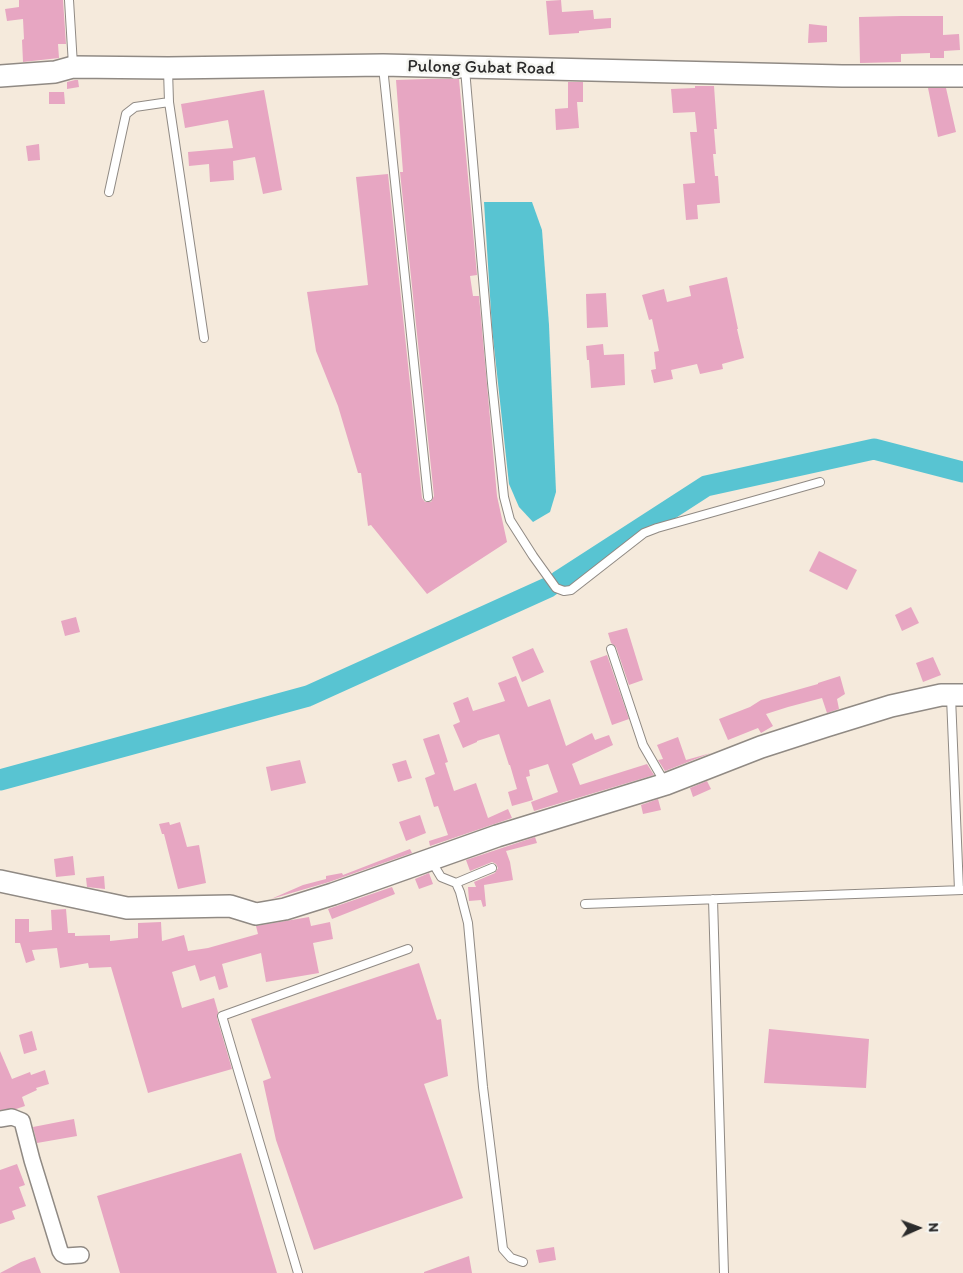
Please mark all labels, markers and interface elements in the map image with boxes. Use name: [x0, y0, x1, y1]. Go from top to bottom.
street label: Pulong Gubat Road: [407, 56, 555, 80]
north arrow: [893, 1203, 943, 1253]
text: N: [925, 1222, 942, 1232]

